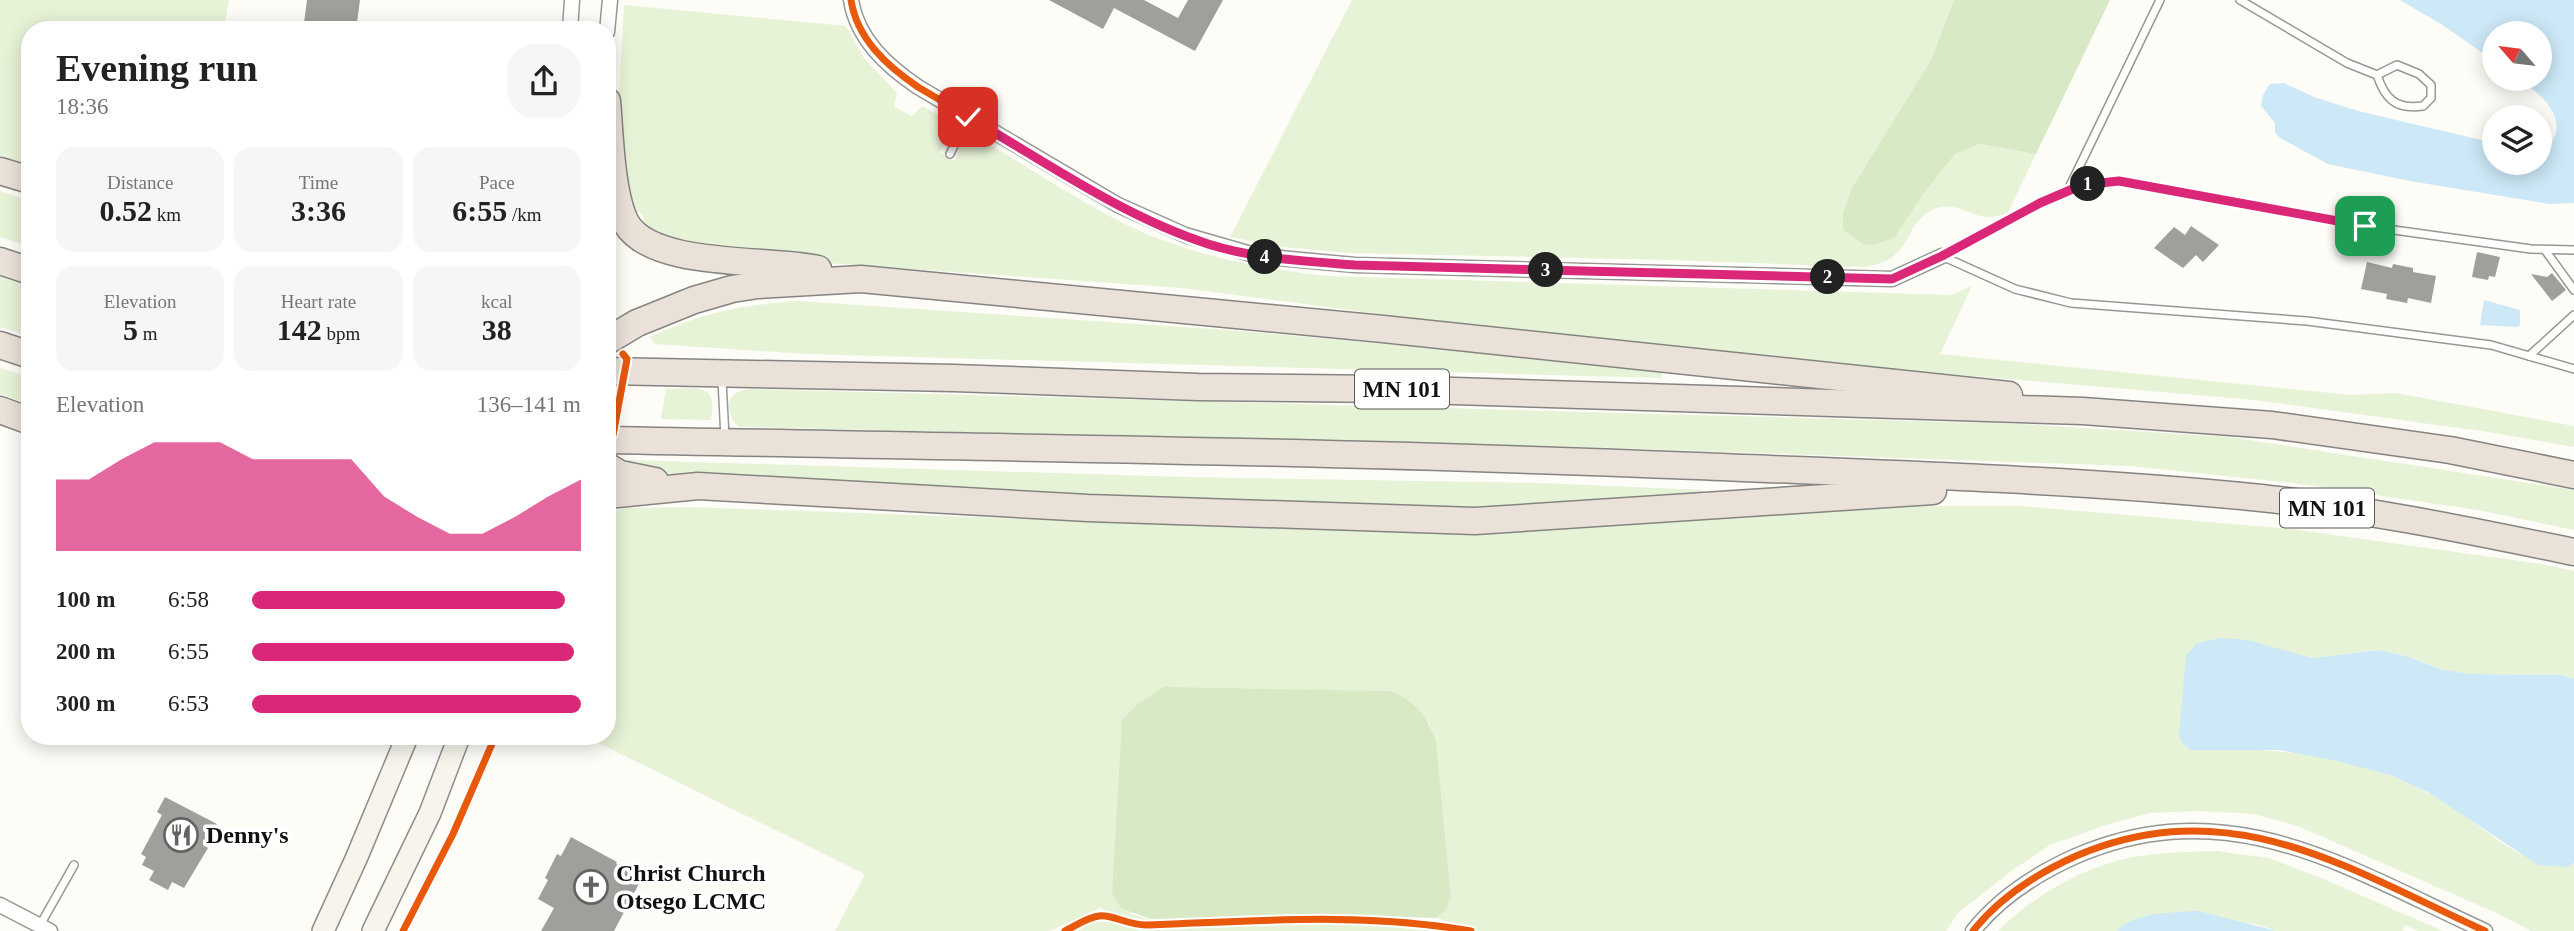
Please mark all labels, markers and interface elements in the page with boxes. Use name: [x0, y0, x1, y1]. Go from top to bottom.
north arrow: [2482, 21, 2552, 91]
map controls: [2482, 21, 2552, 175]
button: share: [507, 44, 581, 118]
text: Evening run: [56, 47, 258, 89]
pin: [938, 87, 998, 147]
text: 18:36: [56, 94, 108, 119]
icon: check: [949, 98, 987, 136]
button: layers: [2482, 105, 2552, 175]
pin: 1: [2070, 166, 2106, 202]
text: Distance: [107, 172, 173, 193]
text: Time: [299, 172, 338, 193]
text: Pace: [479, 172, 515, 193]
text: 1: [2083, 173, 2092, 194]
text: 0.52: [99, 194, 152, 227]
text: 3:36: [291, 194, 346, 227]
text: 6:55: [452, 194, 507, 227]
pin: [2335, 196, 2395, 256]
text: km: [152, 204, 181, 225]
text: /km: [507, 204, 541, 225]
icon: arrive: [2346, 207, 2384, 245]
pin: 4: [1248, 240, 1282, 274]
text: 4: [1260, 246, 1269, 267]
pin: 3: [1528, 252, 1564, 288]
text: 3: [1541, 259, 1550, 280]
pin: 2: [1811, 260, 1846, 294]
text: 2: [1823, 266, 1832, 287]
text: Elevation: [104, 291, 177, 312]
text: Heart rate: [281, 291, 356, 312]
text: kcal: [481, 291, 513, 312]
text: 5: [123, 313, 138, 346]
text: 142: [277, 313, 322, 346]
text: 38: [482, 313, 512, 346]
text: m: [138, 323, 157, 344]
text: bpm: [322, 323, 360, 344]
road number: MN 101: [1355, 370, 1449, 408]
text: Elevation: [56, 392, 144, 417]
text: 136–141 m: [477, 392, 581, 417]
road number: MN 101: [2280, 488, 2374, 528]
text: 100 m: [56, 587, 115, 612]
text: 6:58: [168, 587, 209, 612]
text: 200 m: [56, 639, 115, 664]
text: 6:55: [168, 639, 209, 664]
text: 300 m: [56, 691, 115, 716]
text: 6:53: [168, 691, 209, 716]
restaurant icon: Denny's: [162, 816, 200, 854]
place label: Denny's: [206, 822, 289, 848]
place label: Christ Church Otsego LCMC: [616, 860, 766, 914]
church icon: Christ Church Otsego LCMC: [572, 868, 610, 906]

